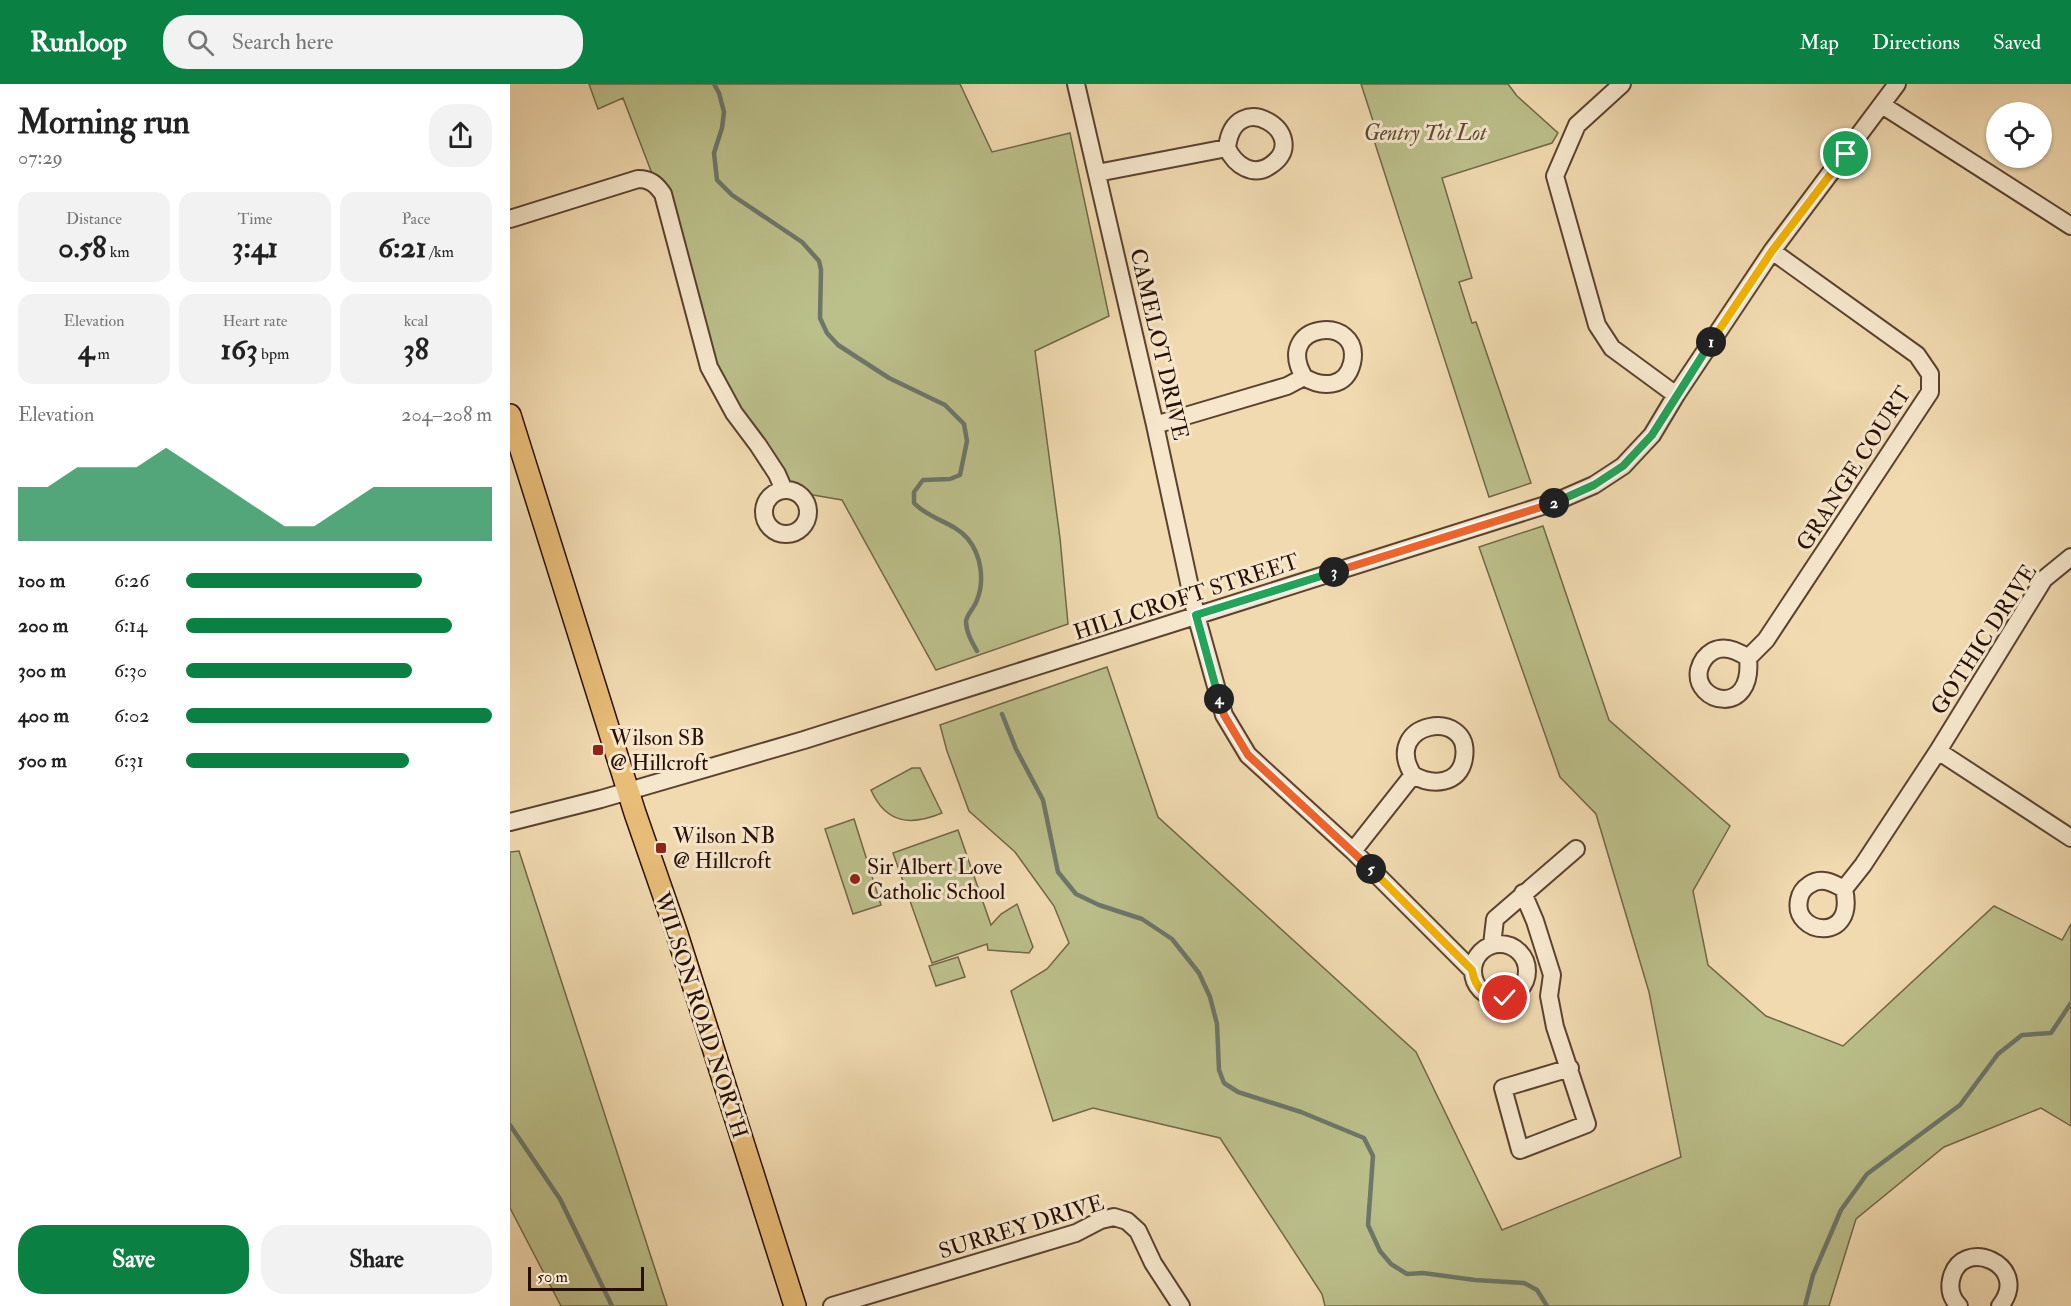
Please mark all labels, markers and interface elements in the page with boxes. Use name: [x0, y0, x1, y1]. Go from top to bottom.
search box: [163, 15, 583, 69]
text: Runloop: [30, 25, 127, 60]
icon: search: [184, 26, 217, 59]
text: Search here: [232, 28, 334, 56]
text: Map: [1799, 29, 1839, 56]
text: Directions: [1872, 29, 1960, 56]
text: Saved: [1993, 29, 2041, 56]
text: Morning run: [18, 102, 190, 143]
map controls: [1986, 102, 2052, 168]
button: locate: [1986, 102, 2052, 168]
button: share: [429, 104, 492, 167]
park label: Gentry Tot Lot: [1364, 119, 1488, 147]
pin: [1820, 128, 1871, 179]
icon: arrive: [1829, 137, 1862, 170]
text: 07:29: [18, 145, 63, 170]
text: Distance: [66, 209, 122, 229]
text: Time: [238, 209, 272, 229]
text: Pace: [402, 209, 430, 229]
text: 0.58: [58, 229, 106, 266]
text: 3:41: [232, 229, 278, 266]
text: 6:21: [378, 229, 426, 266]
text: km: [106, 242, 130, 262]
text: /km: [426, 242, 454, 262]
street label: CAMELOT DRIVE: [1123, 246, 1195, 443]
text: Elevation: [64, 311, 124, 331]
text: Heart rate: [222, 311, 288, 331]
text: kcal: [404, 311, 428, 331]
pin: 1: [1696, 327, 1726, 357]
text: 4: [78, 331, 94, 368]
text: 163: [221, 331, 258, 368]
text: 38: [403, 331, 429, 368]
text: 1: [1708, 332, 1714, 352]
text: m: [94, 344, 110, 364]
text: bpm: [258, 344, 289, 364]
street label: GRANGE COURT: [1790, 380, 1918, 556]
text: Elevation: [18, 402, 94, 427]
text: 204–208 m: [401, 402, 492, 427]
pin: 2: [1539, 488, 1569, 518]
text: 2: [1550, 493, 1558, 513]
street label: HILLCROFT STREET: [1070, 547, 1303, 647]
pin: 3: [1319, 557, 1349, 587]
street label: GOTHIC DRIVE: [1925, 559, 2043, 720]
text: 3: [1331, 562, 1337, 582]
text: 100 m: [18, 568, 65, 593]
text: 6:26: [114, 568, 149, 593]
text: 200 m: [18, 613, 68, 638]
text: 6:14: [114, 613, 147, 638]
text: 300 m: [18, 658, 66, 683]
text: 6:30: [114, 658, 147, 683]
pin: 4: [1204, 684, 1234, 714]
text: 4: [1215, 689, 1223, 709]
text: 400 m: [18, 703, 69, 728]
text: 6:02: [114, 703, 149, 728]
place label: Wilson SB @ Hillcroft: [609, 724, 708, 777]
marker: Wilson SB @ Hillcroft: [591, 743, 605, 757]
text: 500 m: [18, 748, 67, 773]
text: 6:31: [114, 748, 144, 773]
place label: Wilson NB @ Hillcroft: [672, 822, 775, 875]
marker: Wilson NB @ Hillcroft: [654, 841, 668, 855]
place label: Sir Albert Love Catholic School: [867, 853, 1006, 906]
pin: 5: [1356, 854, 1386, 884]
text: 5: [1367, 859, 1375, 879]
marker: Sir Albert Love Catholic School: [848, 872, 862, 886]
street label: WILSON ROAD NORTH: [648, 888, 754, 1142]
pin: [1479, 972, 1530, 1023]
icon: check: [1488, 981, 1521, 1014]
street label: SURREY DRIVE: [935, 1188, 1107, 1265]
button: Save: [18, 1225, 249, 1294]
button: Share: [261, 1225, 492, 1294]
scale bar: [528, 1264, 644, 1292]
text: 50 m: [537, 1267, 568, 1287]

